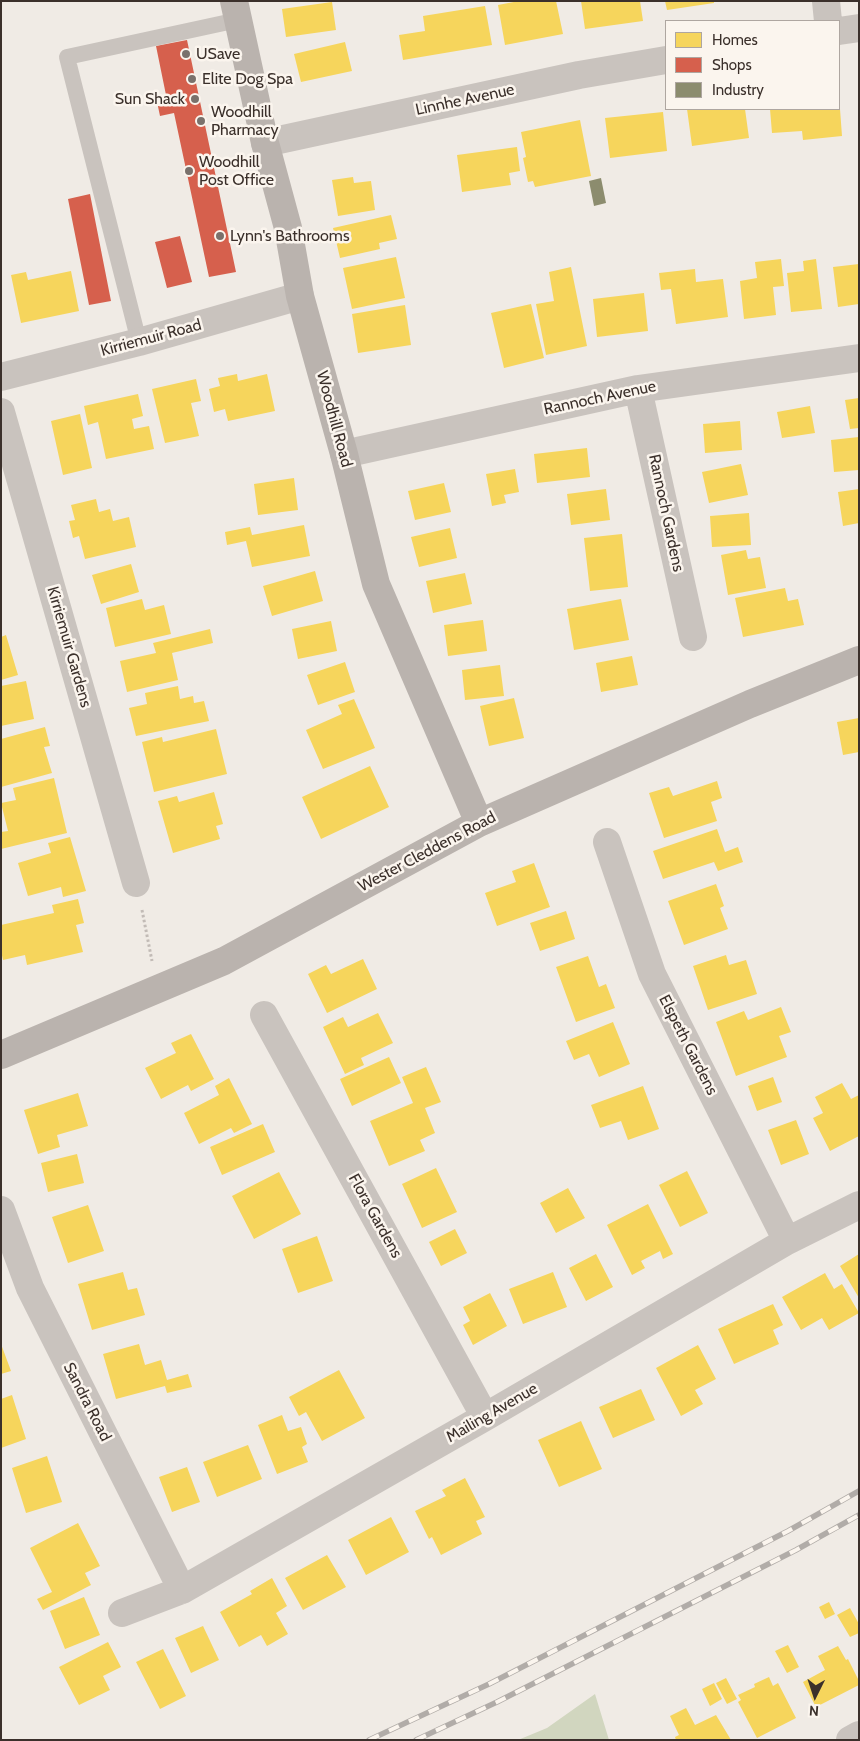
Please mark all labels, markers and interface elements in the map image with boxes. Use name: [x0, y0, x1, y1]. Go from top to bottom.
legend: [665, 20, 840, 110]
text: Homes: [712, 31, 758, 49]
place label: USave: [196, 44, 240, 64]
marker: USave: [180, 48, 192, 60]
text: Shops: [712, 56, 752, 74]
place label: Elite Dog Spa: [202, 69, 293, 89]
marker: Elite Dog Spa: [186, 73, 198, 85]
street label: Linnhe Avenue: [414, 80, 516, 120]
text: Industry: [712, 81, 764, 99]
place label: Sun Shack: [115, 89, 185, 109]
marker: Sun Shack: [189, 93, 201, 105]
place label: Woodhill Pharmacy: [211, 102, 279, 140]
marker: Woodhill Pharmacy: [195, 115, 207, 127]
place label: Woodhill Post Office: [199, 152, 274, 190]
marker: Woodhill Post Office: [183, 165, 195, 177]
place label: Lynn's Bathrooms: [230, 226, 350, 246]
marker: Lynn's Bathrooms: [214, 230, 226, 242]
street label: Kirriemuir Road: [98, 315, 204, 361]
street label: Woodhill Road: [312, 369, 356, 469]
street label: Rannoch Avenue: [542, 377, 658, 419]
street label: Rannoch Gardens: [644, 453, 688, 573]
street label: Kirriemuir Gardens: [43, 584, 95, 710]
street label: Wester Cleddens Road: [355, 808, 499, 896]
street label: Elspeth Gardens: [654, 992, 722, 1098]
street label: Flora Gardens: [344, 1171, 406, 1261]
street label: Sandra Road: [59, 1359, 115, 1445]
street label: Mailing Avenue: [443, 1379, 541, 1447]
north arrow: [790, 1671, 840, 1721]
text: N: [808, 1702, 820, 1720]

